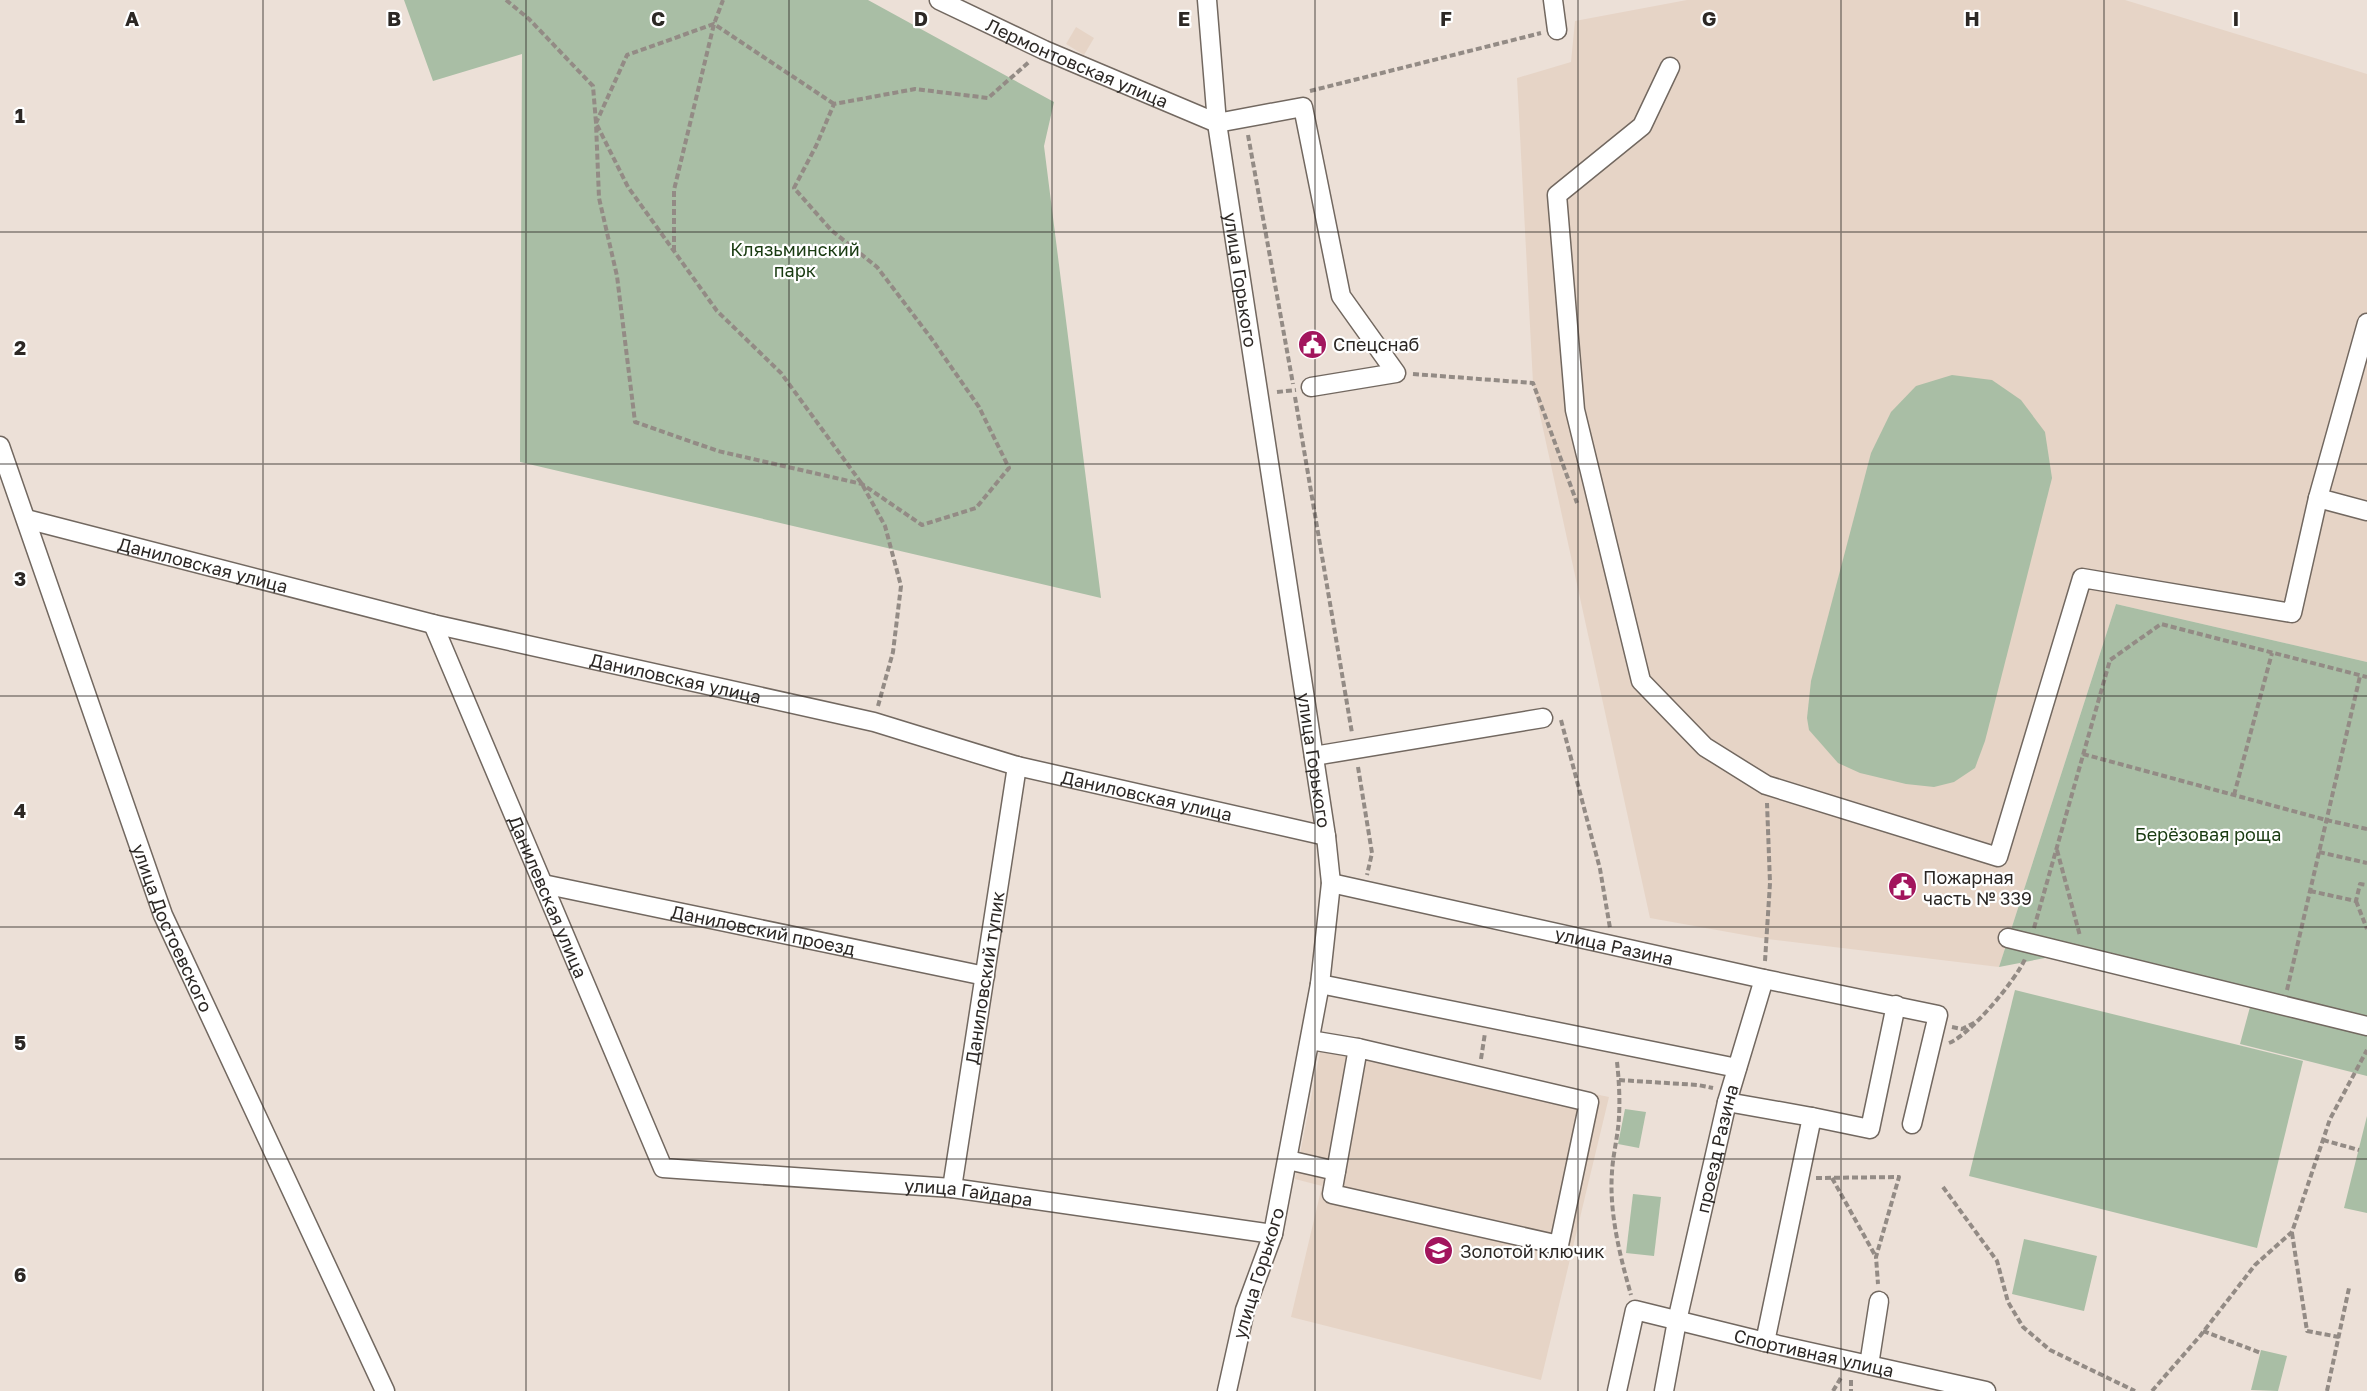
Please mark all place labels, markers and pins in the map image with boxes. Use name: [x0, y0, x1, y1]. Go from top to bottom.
public building icon: Спецснаб: [1296, 328, 1328, 360]
place label: Спецснаб: [1333, 333, 1419, 355]
place label: Пожарная часть № 339: [1923, 866, 2032, 909]
public building icon: Пожарная часть № 339: [1886, 871, 1918, 903]
school or university icon: Золотой ключик: [1423, 1235, 1455, 1267]
place label: Золотой ключик: [1460, 1240, 1605, 1262]

